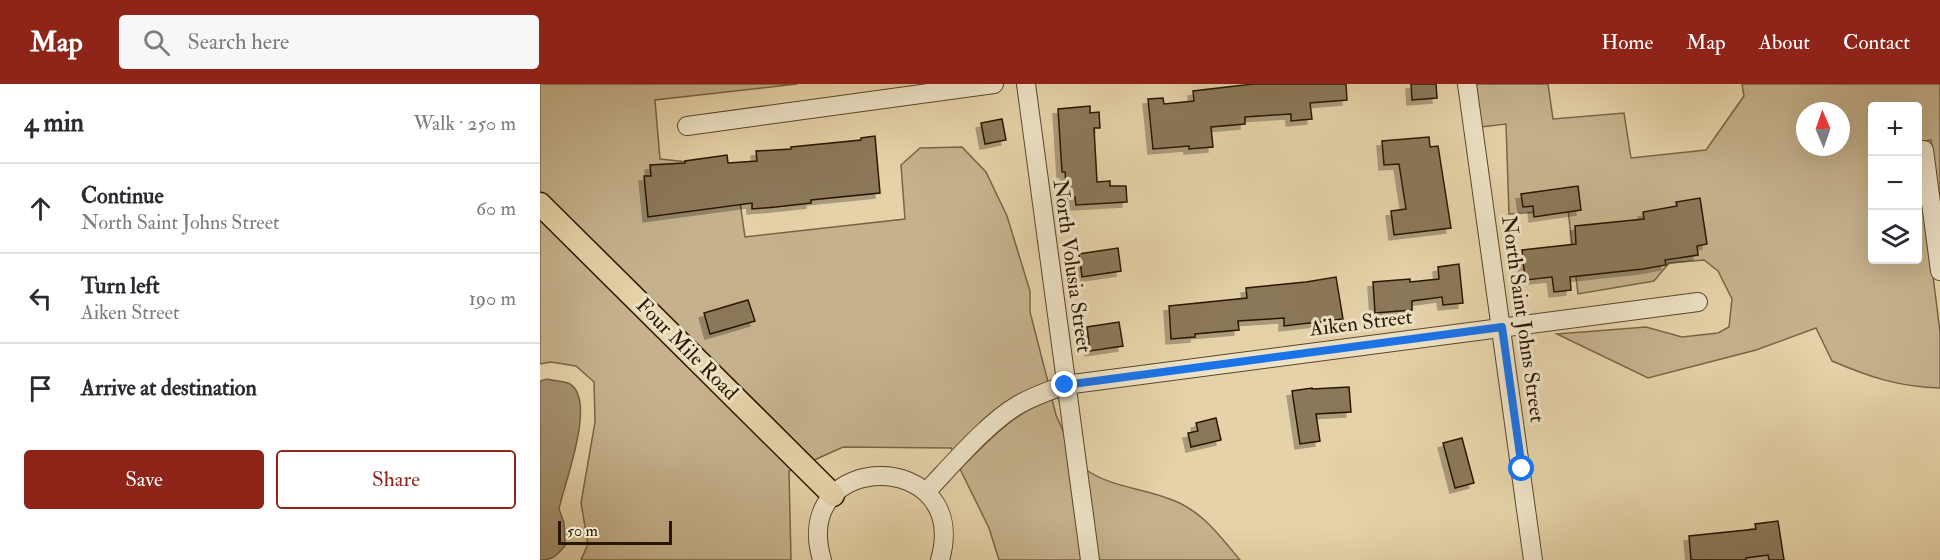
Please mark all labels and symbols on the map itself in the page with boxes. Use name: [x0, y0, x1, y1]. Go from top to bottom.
north arrow: [1796, 102, 1850, 156]
street label: North Volusia Street: [1047, 178, 1098, 354]
street label: North Saint Johns Street: [1495, 214, 1551, 424]
street label: Four Mile Road: [630, 292, 744, 406]
street label: Aiken Street: [1307, 303, 1414, 343]
route end: [1051, 371, 1077, 397]
route start: [1508, 455, 1534, 481]
scale bar: [558, 518, 672, 546]

